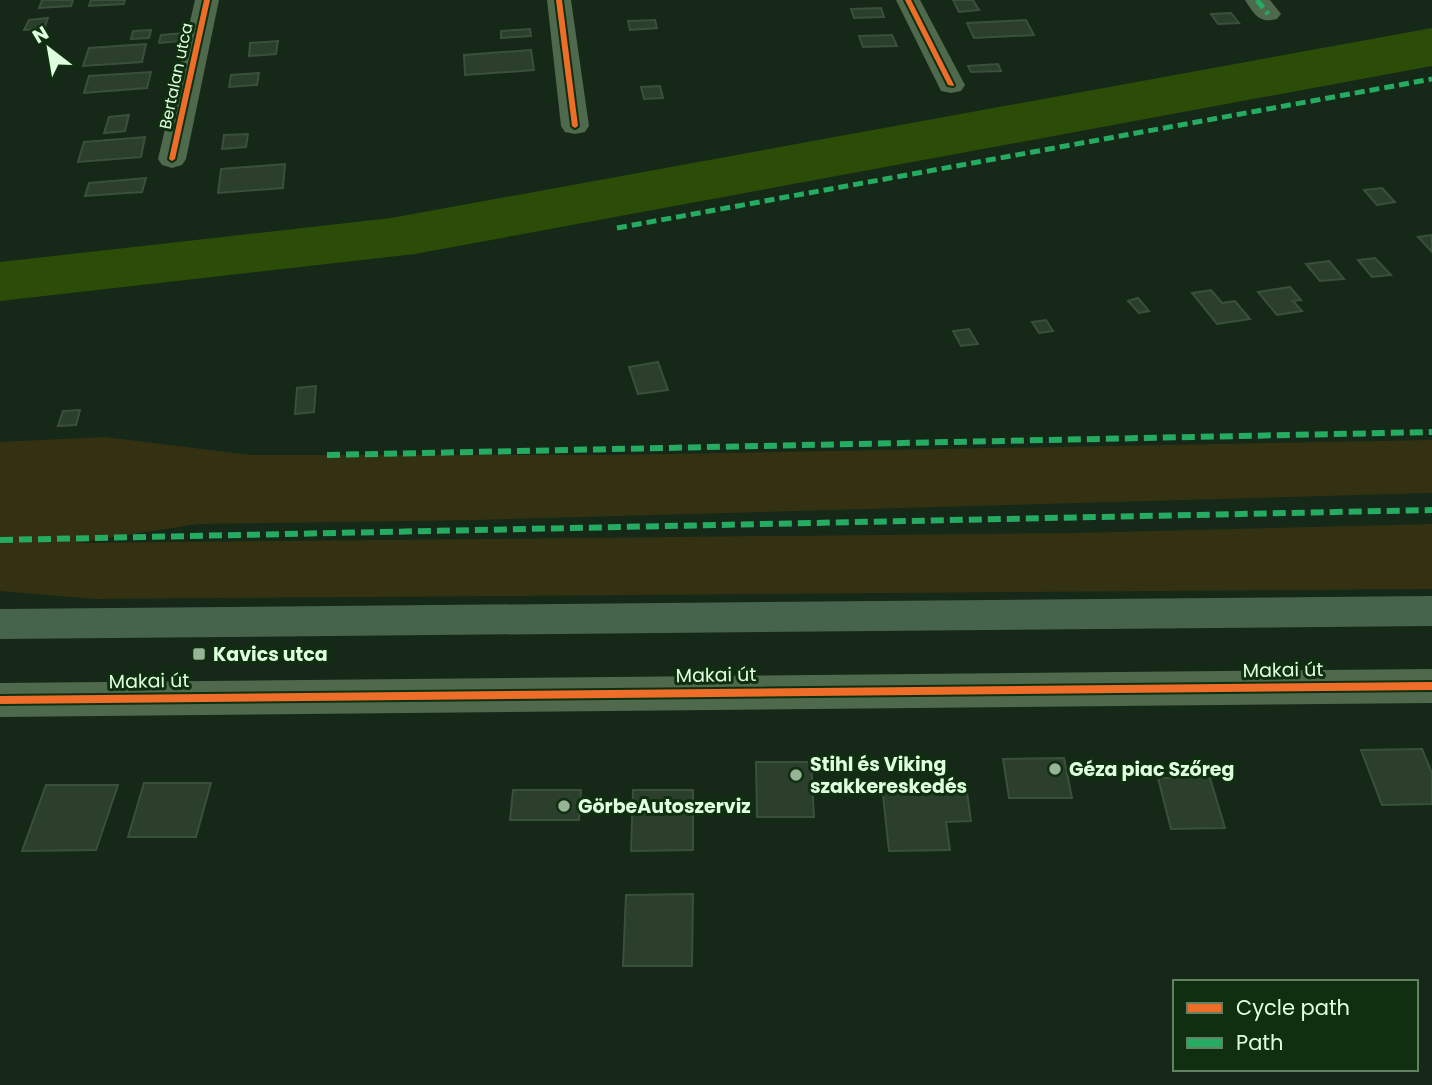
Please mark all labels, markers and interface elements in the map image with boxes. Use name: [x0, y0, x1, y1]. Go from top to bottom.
north arrow: [14, 14, 84, 84]
text: N: [27, 20, 54, 50]
street label: Bertalan utca: [154, 21, 198, 131]
place label: Kavics utca: [213, 641, 328, 668]
marker: Kavics utca: [191, 646, 207, 662]
street label: Makai út: [1242, 656, 1324, 684]
street label: Makai út: [675, 661, 757, 689]
street label: Makai út: [108, 667, 190, 695]
place label: Stihl és Viking szakkereskedés: [810, 751, 967, 800]
place label: Géza piac Szőreg: [1069, 756, 1234, 783]
marker: Géza piac Szőreg: [1047, 761, 1063, 777]
marker: Stihl és Viking szakkereskedés: [788, 767, 804, 783]
place label: GörbeAutoszerviz: [578, 793, 751, 820]
marker: GörbeAutoszerviz: [556, 798, 572, 814]
legend: [1173, 980, 1418, 1071]
text: Cycle path: [1236, 993, 1350, 1022]
text: Path: [1236, 1028, 1283, 1057]

